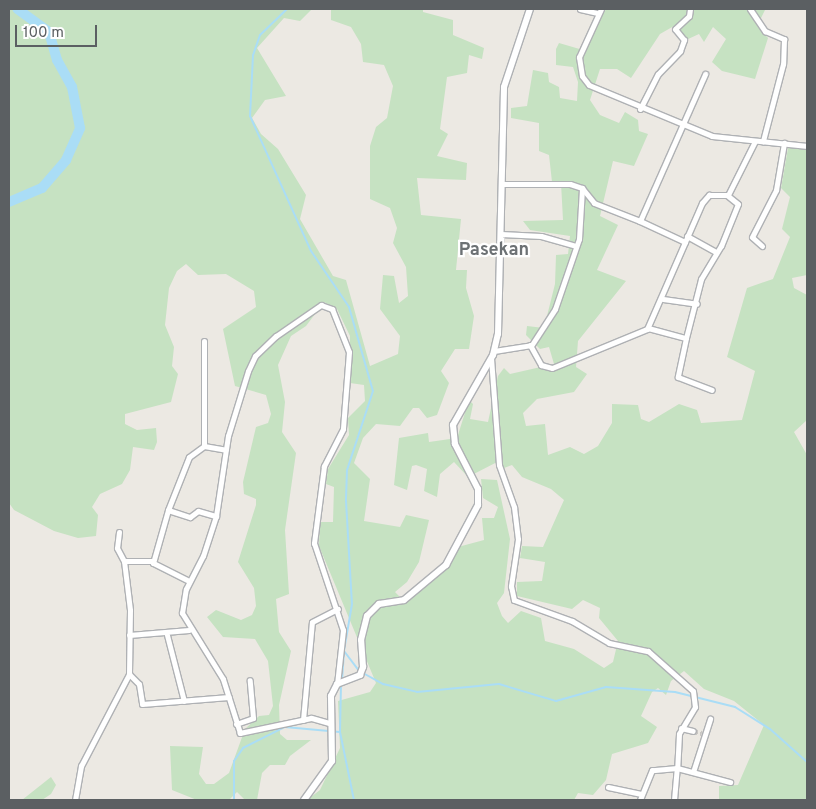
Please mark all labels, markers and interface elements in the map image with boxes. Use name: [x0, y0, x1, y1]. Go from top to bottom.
scale bar: [18, 15, 100, 47]
text: 100 m: [23, 24, 64, 43]
district label: Pasekan: [459, 240, 529, 262]

